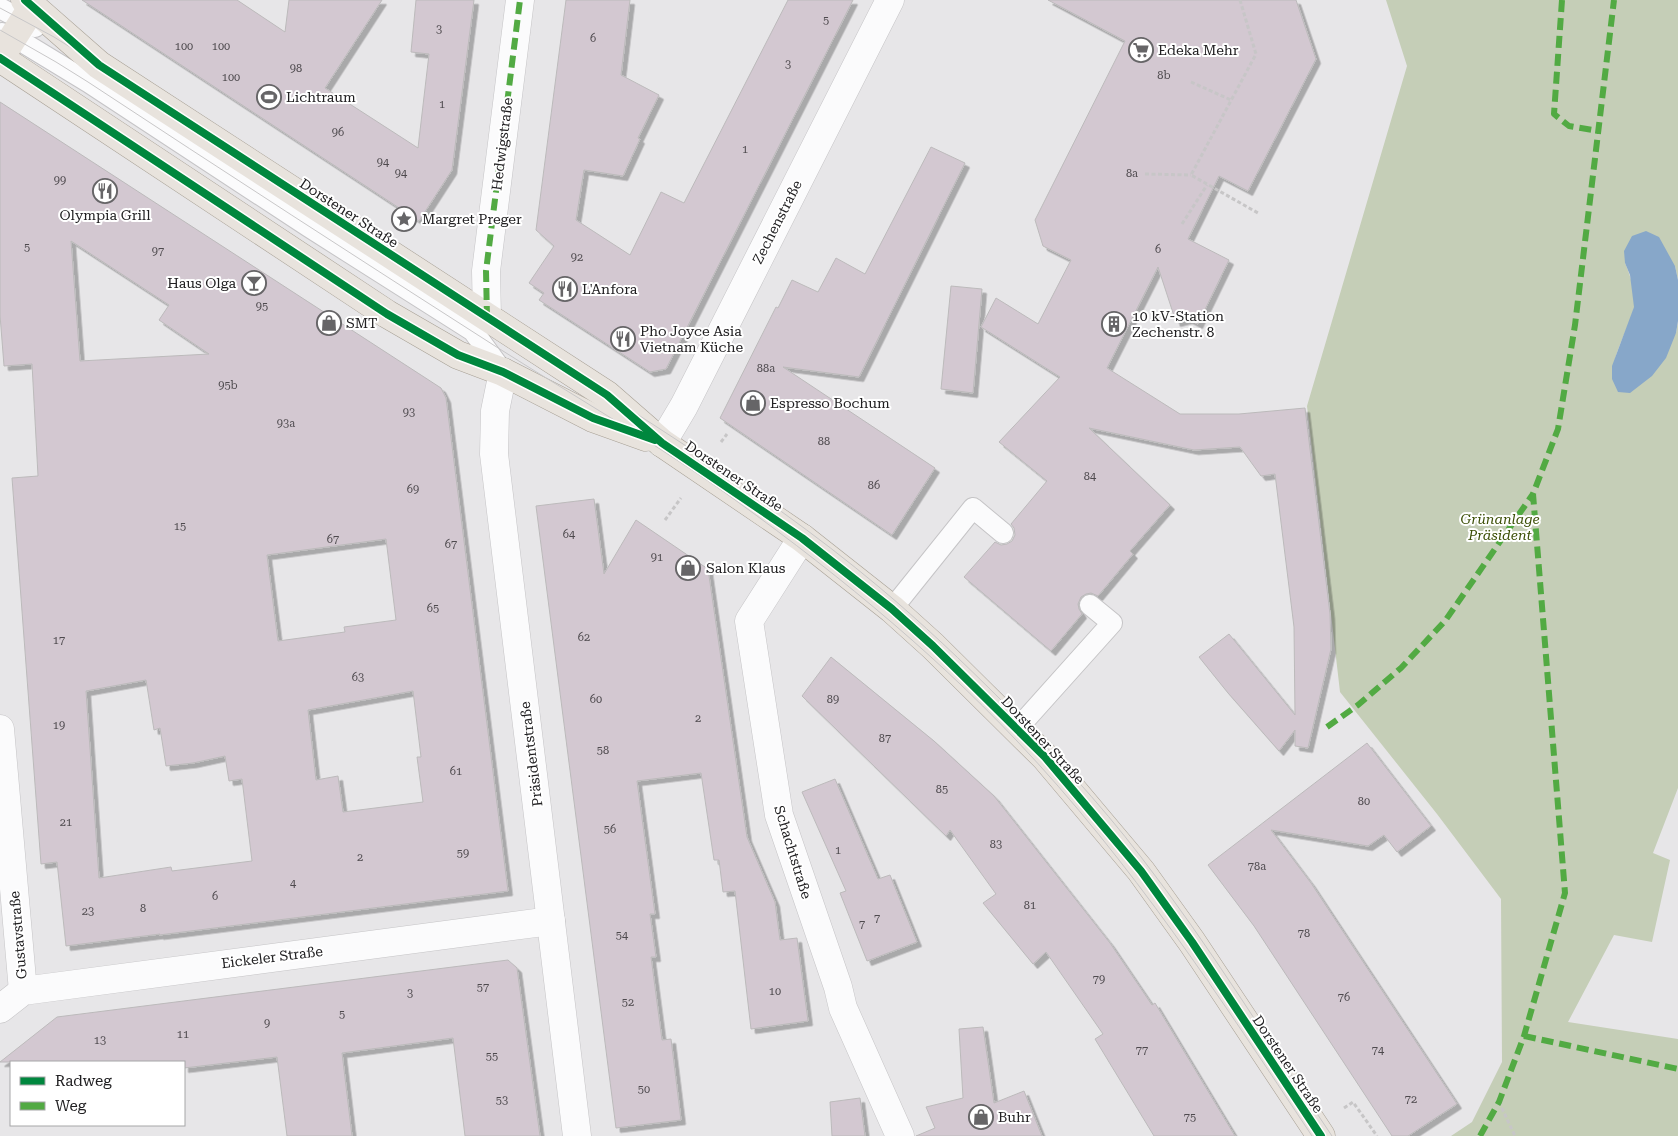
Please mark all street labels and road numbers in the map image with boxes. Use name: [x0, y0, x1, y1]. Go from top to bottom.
street label: Hedwigstraße: [488, 96, 516, 191]
street label: Dorstener Straße: [297, 175, 401, 251]
street label: Zechenstraße: [749, 177, 805, 266]
street label: Dorstener Straße: [682, 437, 786, 515]
street label: Dorstener Straße: [998, 693, 1088, 787]
street label: Präsidentstraße: [517, 700, 545, 807]
street label: Schachtstraße: [771, 803, 815, 901]
street label: Gustavstraße: [6, 890, 30, 980]
street label: Eickeler Straße: [220, 943, 324, 971]
street label: Dorstener Straße: [1249, 1012, 1327, 1116]

